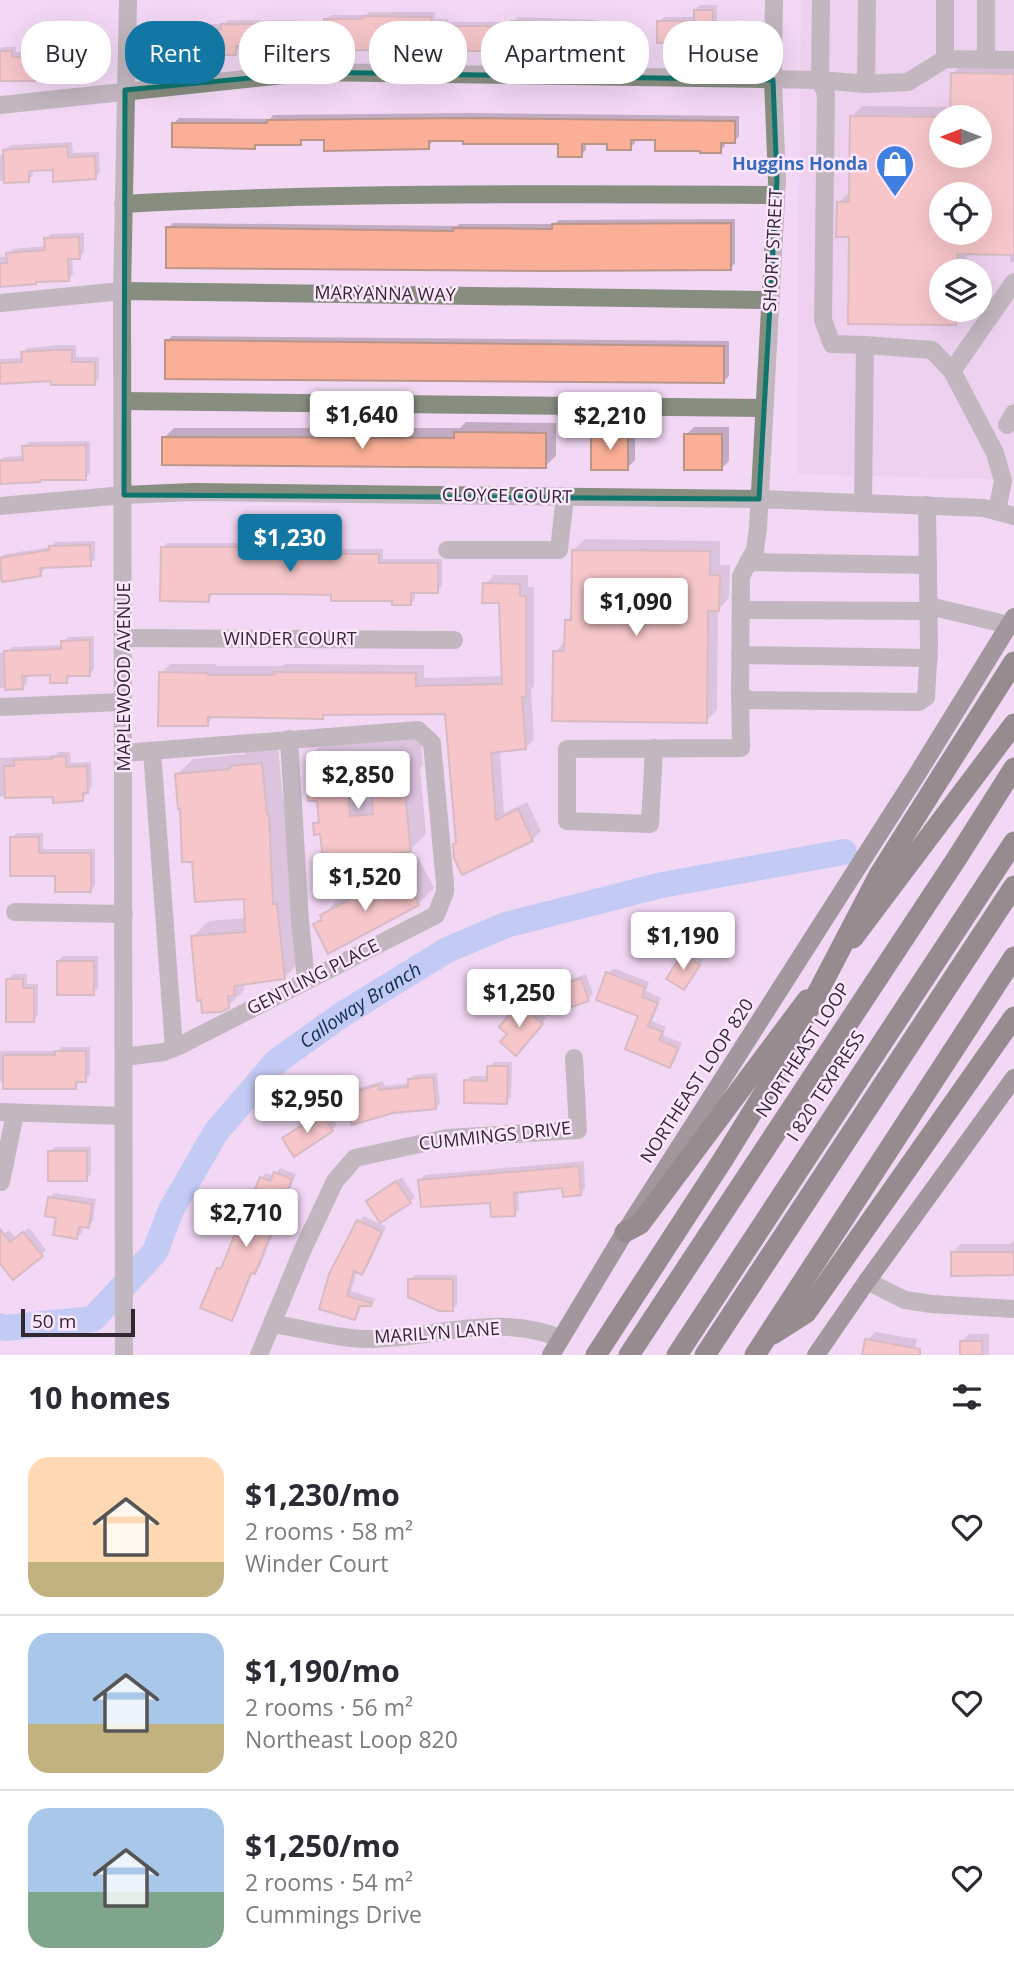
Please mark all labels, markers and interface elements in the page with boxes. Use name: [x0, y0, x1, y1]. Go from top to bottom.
chip: Buy: [21, 21, 111, 84]
chip: Rent: [125, 21, 225, 84]
chip: Filters: [239, 21, 355, 84]
chip: New: [369, 21, 467, 84]
chip: Apartment: [481, 21, 649, 84]
chip: House: [663, 21, 783, 84]
north arrow: [929, 105, 992, 168]
map controls: [929, 105, 992, 322]
shop icon: Huggins Honda: [874, 143, 916, 198]
place label: Huggins Honda: [732, 151, 868, 175]
button: locate: [929, 182, 992, 245]
street label: SHORT STREET: [757, 187, 787, 312]
button: layers: [929, 259, 992, 322]
street label: MARYANNA WAY: [314, 280, 457, 306]
pin: $1,640: [305, 392, 419, 451]
pin: $2,210: [553, 392, 667, 452]
text: $1,640: [326, 398, 398, 430]
text: $2,210: [574, 399, 646, 431]
street label: CLOYCE COURT: [442, 482, 572, 508]
pin: $1,230: [233, 514, 347, 574]
text: $1,230: [254, 521, 326, 553]
pin: $1,090: [579, 578, 693, 638]
street label: MAPLEWOOD AVENUE: [111, 583, 135, 771]
text: $1,090: [600, 585, 672, 617]
street label: WINDER COURT: [223, 626, 357, 650]
pin: $2,850: [301, 752, 415, 811]
text: $2,850: [322, 758, 394, 790]
pin: $1,520: [308, 853, 422, 913]
text: $1,520: [329, 860, 401, 892]
pin: $1,190: [626, 912, 740, 972]
text: $1,190: [647, 919, 719, 951]
street label: GENTLING PLACE: [242, 932, 383, 1020]
water label: Calloway Branch: [294, 956, 426, 1054]
pin: $1,250: [462, 970, 576, 1029]
text: $1,250: [483, 976, 555, 1008]
street label: NORTHEAST LOOP: [750, 978, 855, 1121]
street label: NORTHEAST LOOP 820: [634, 994, 758, 1167]
street label: I 820 TEXPRESS: [780, 1025, 870, 1145]
pin: $2,950: [250, 1076, 364, 1135]
text: $2,950: [271, 1082, 343, 1114]
street label: CUMMINGS DRIVE: [418, 1115, 572, 1155]
pin: $2,710: [189, 1190, 303, 1249]
text: $2,710: [210, 1196, 282, 1228]
scale bar: [21, 1306, 135, 1338]
text: 50 m: [32, 1308, 76, 1334]
street label: MARILYN LANE: [373, 1316, 500, 1348]
text: 10 homes: [28, 1377, 171, 1418]
icon: filters: [948, 1378, 986, 1416]
text: $1,230/mo: [245, 1474, 400, 1515]
icon: home: [84, 1485, 168, 1569]
icon: heart: [948, 1508, 986, 1546]
text: 2 rooms · 58 m²: [245, 1515, 413, 1547]
text: Winder Court: [245, 1547, 389, 1579]
text: $1,190/mo: [245, 1650, 400, 1691]
icon: home: [84, 1661, 168, 1745]
icon: heart: [948, 1684, 986, 1722]
text: 2 rooms · 56 m²: [245, 1691, 413, 1723]
text: Northeast Loop 820: [245, 1723, 458, 1755]
text: $1,250/mo: [245, 1825, 400, 1866]
icon: home: [84, 1836, 168, 1920]
icon: heart: [948, 1859, 986, 1897]
text: 2 rooms · 54 m²: [245, 1866, 413, 1898]
text: Cummings Drive: [245, 1898, 422, 1930]

